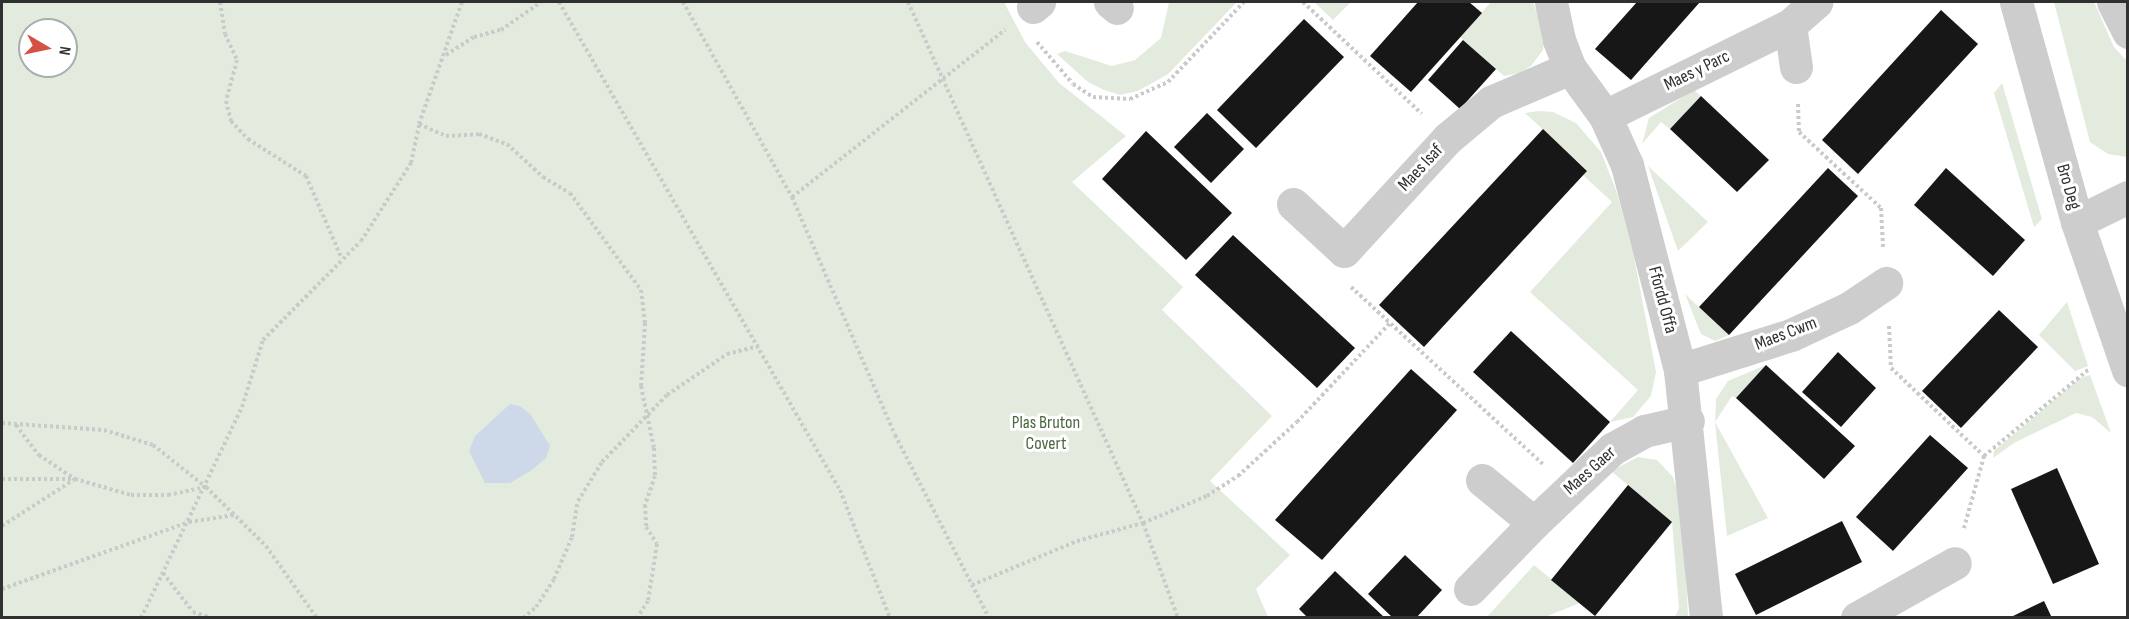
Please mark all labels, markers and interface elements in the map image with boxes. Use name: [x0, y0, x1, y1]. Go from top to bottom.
north arrow: [18, 18, 78, 78]
text: N: [54, 45, 74, 56]
street label: Maes y Parc: [1661, 46, 1733, 96]
street label: Maes Isaf: [1394, 140, 1448, 196]
street label: Bro Deg: [2051, 162, 2085, 212]
street label: Ffordd Offa: [1643, 264, 1681, 336]
street label: Maes Cwm: [1752, 312, 1820, 356]
park label: Plas Bruton Covert: [1012, 413, 1080, 456]
street label: Maes Gaer: [1560, 442, 1620, 500]

